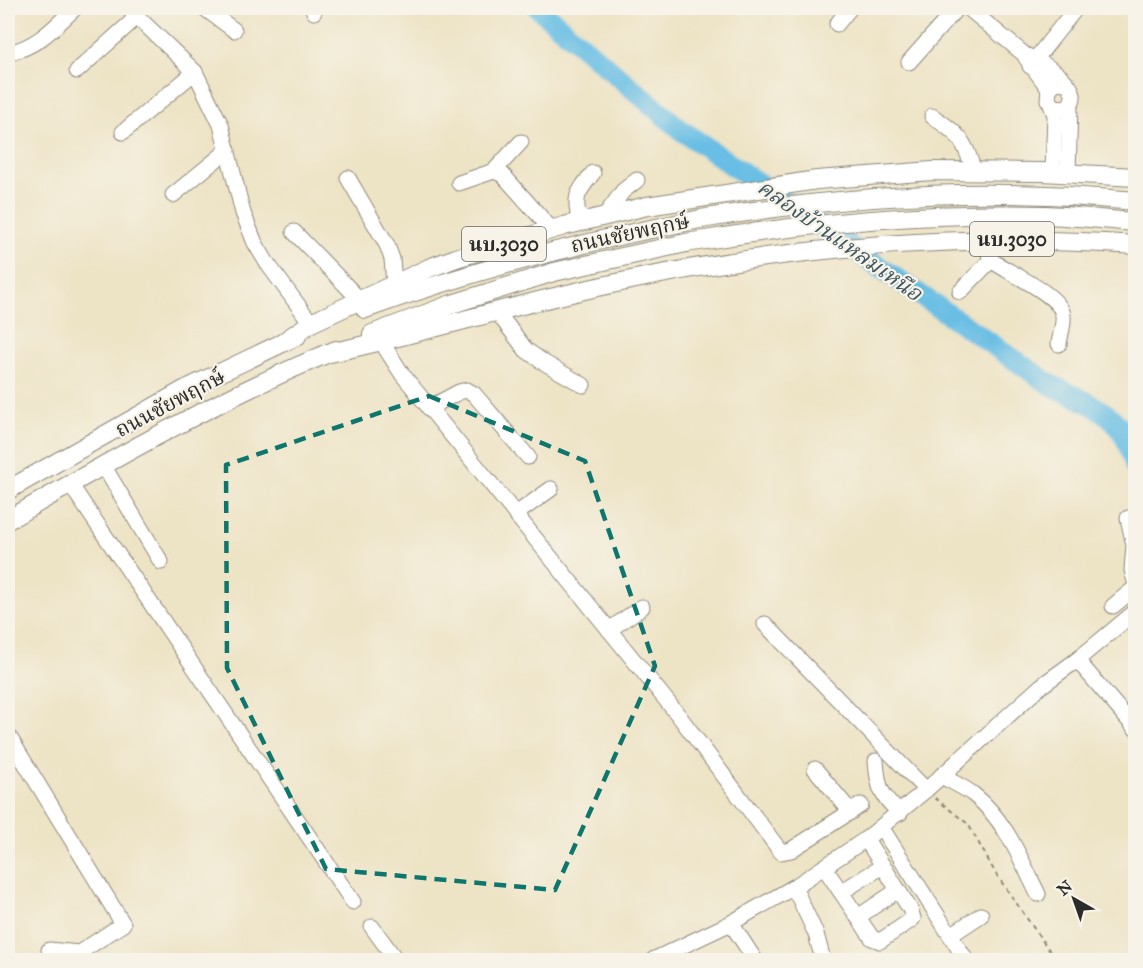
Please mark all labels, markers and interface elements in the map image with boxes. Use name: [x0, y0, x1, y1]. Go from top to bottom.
water label: คลองบ้านแหลมเหนือ: [753, 173, 928, 307]
street label: ถนนชัยพฤกษ์: [568, 208, 692, 258]
road number: นบ.3030: [970, 222, 1054, 256]
road number: นบ.3030: [462, 227, 546, 261]
street label: ถนนชัยพฤกษ์: [111, 363, 230, 443]
north arrow: [1044, 869, 1104, 929]
text: N: [1053, 876, 1076, 900]

